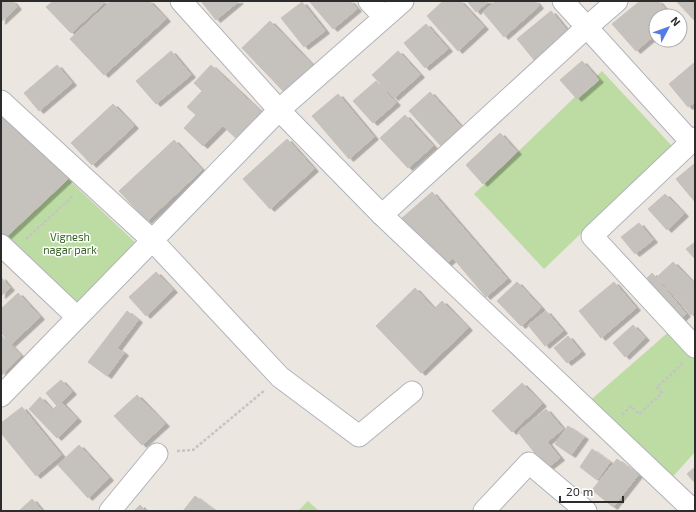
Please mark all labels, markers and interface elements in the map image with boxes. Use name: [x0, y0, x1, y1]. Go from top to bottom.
north arrow: [648, 8, 688, 48]
text: N: [668, 14, 683, 28]
park label: Vignesh nagar park: [43, 230, 97, 256]
scale bar: [560, 478, 623, 504]
text: 20 m: [566, 484, 593, 498]

